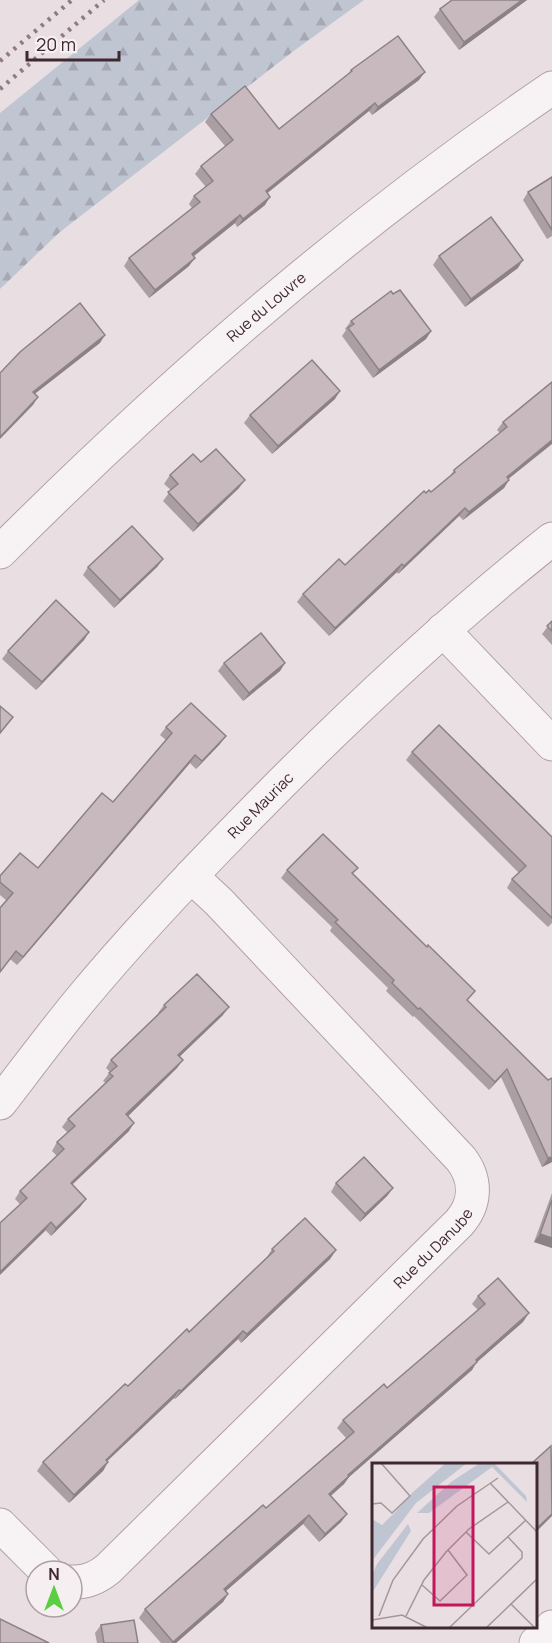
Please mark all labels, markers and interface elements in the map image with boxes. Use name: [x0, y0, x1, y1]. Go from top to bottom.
scale bar: [27, 24, 118, 62]
text: 20 m: [36, 32, 76, 56]
street label: Rue du Louvre: [222, 267, 310, 346]
street label: Rue Mauriac: [223, 767, 298, 843]
street label: Rue du Danube: [389, 1204, 477, 1293]
inset map: [372, 1463, 537, 1628]
north arrow: [24, 1559, 84, 1619]
text: N: [48, 1563, 60, 1585]

